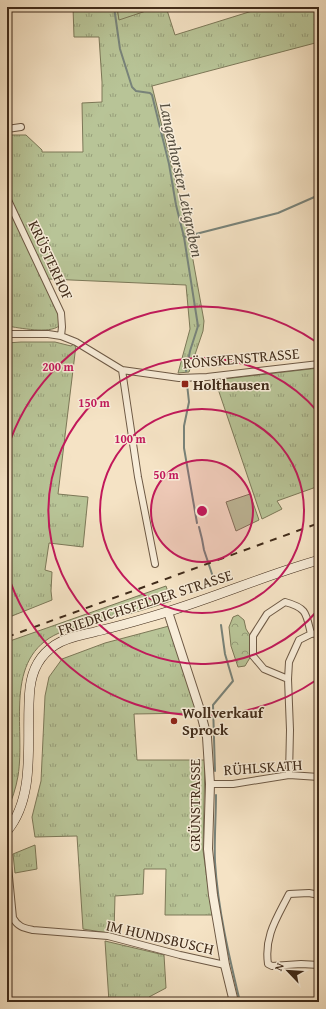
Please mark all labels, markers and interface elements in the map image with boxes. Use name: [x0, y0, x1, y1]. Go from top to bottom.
water label: Langenhorster Leitgraben: [154, 100, 210, 259]
street label: KRÜSTERHOF: [23, 217, 79, 303]
street label: RÖNSKENSTRASSE: [182, 342, 301, 374]
text: 200 m: [42, 358, 75, 375]
place label: Holthausen: [193, 374, 270, 395]
marker: Holthausen: [180, 379, 190, 389]
text: 150 m: [78, 394, 111, 411]
text: 100 m: [114, 430, 147, 447]
text: 50 m: [153, 466, 179, 483]
centre of rings: [195, 504, 209, 518]
street label: FRIEDRICHSFELDER STRASSE: [55, 564, 235, 640]
place label: Wollverkauf Sprock: [182, 702, 265, 740]
marker: Wollverkauf Sprock: [169, 716, 179, 726]
street label: RÜHLSKATH: [223, 754, 303, 780]
street label: GRÜNSTRASSE: [184, 758, 205, 851]
street label: IM HUNDSBUSCH: [104, 914, 216, 960]
north arrow: [268, 951, 308, 991]
text: N: [270, 959, 288, 973]

